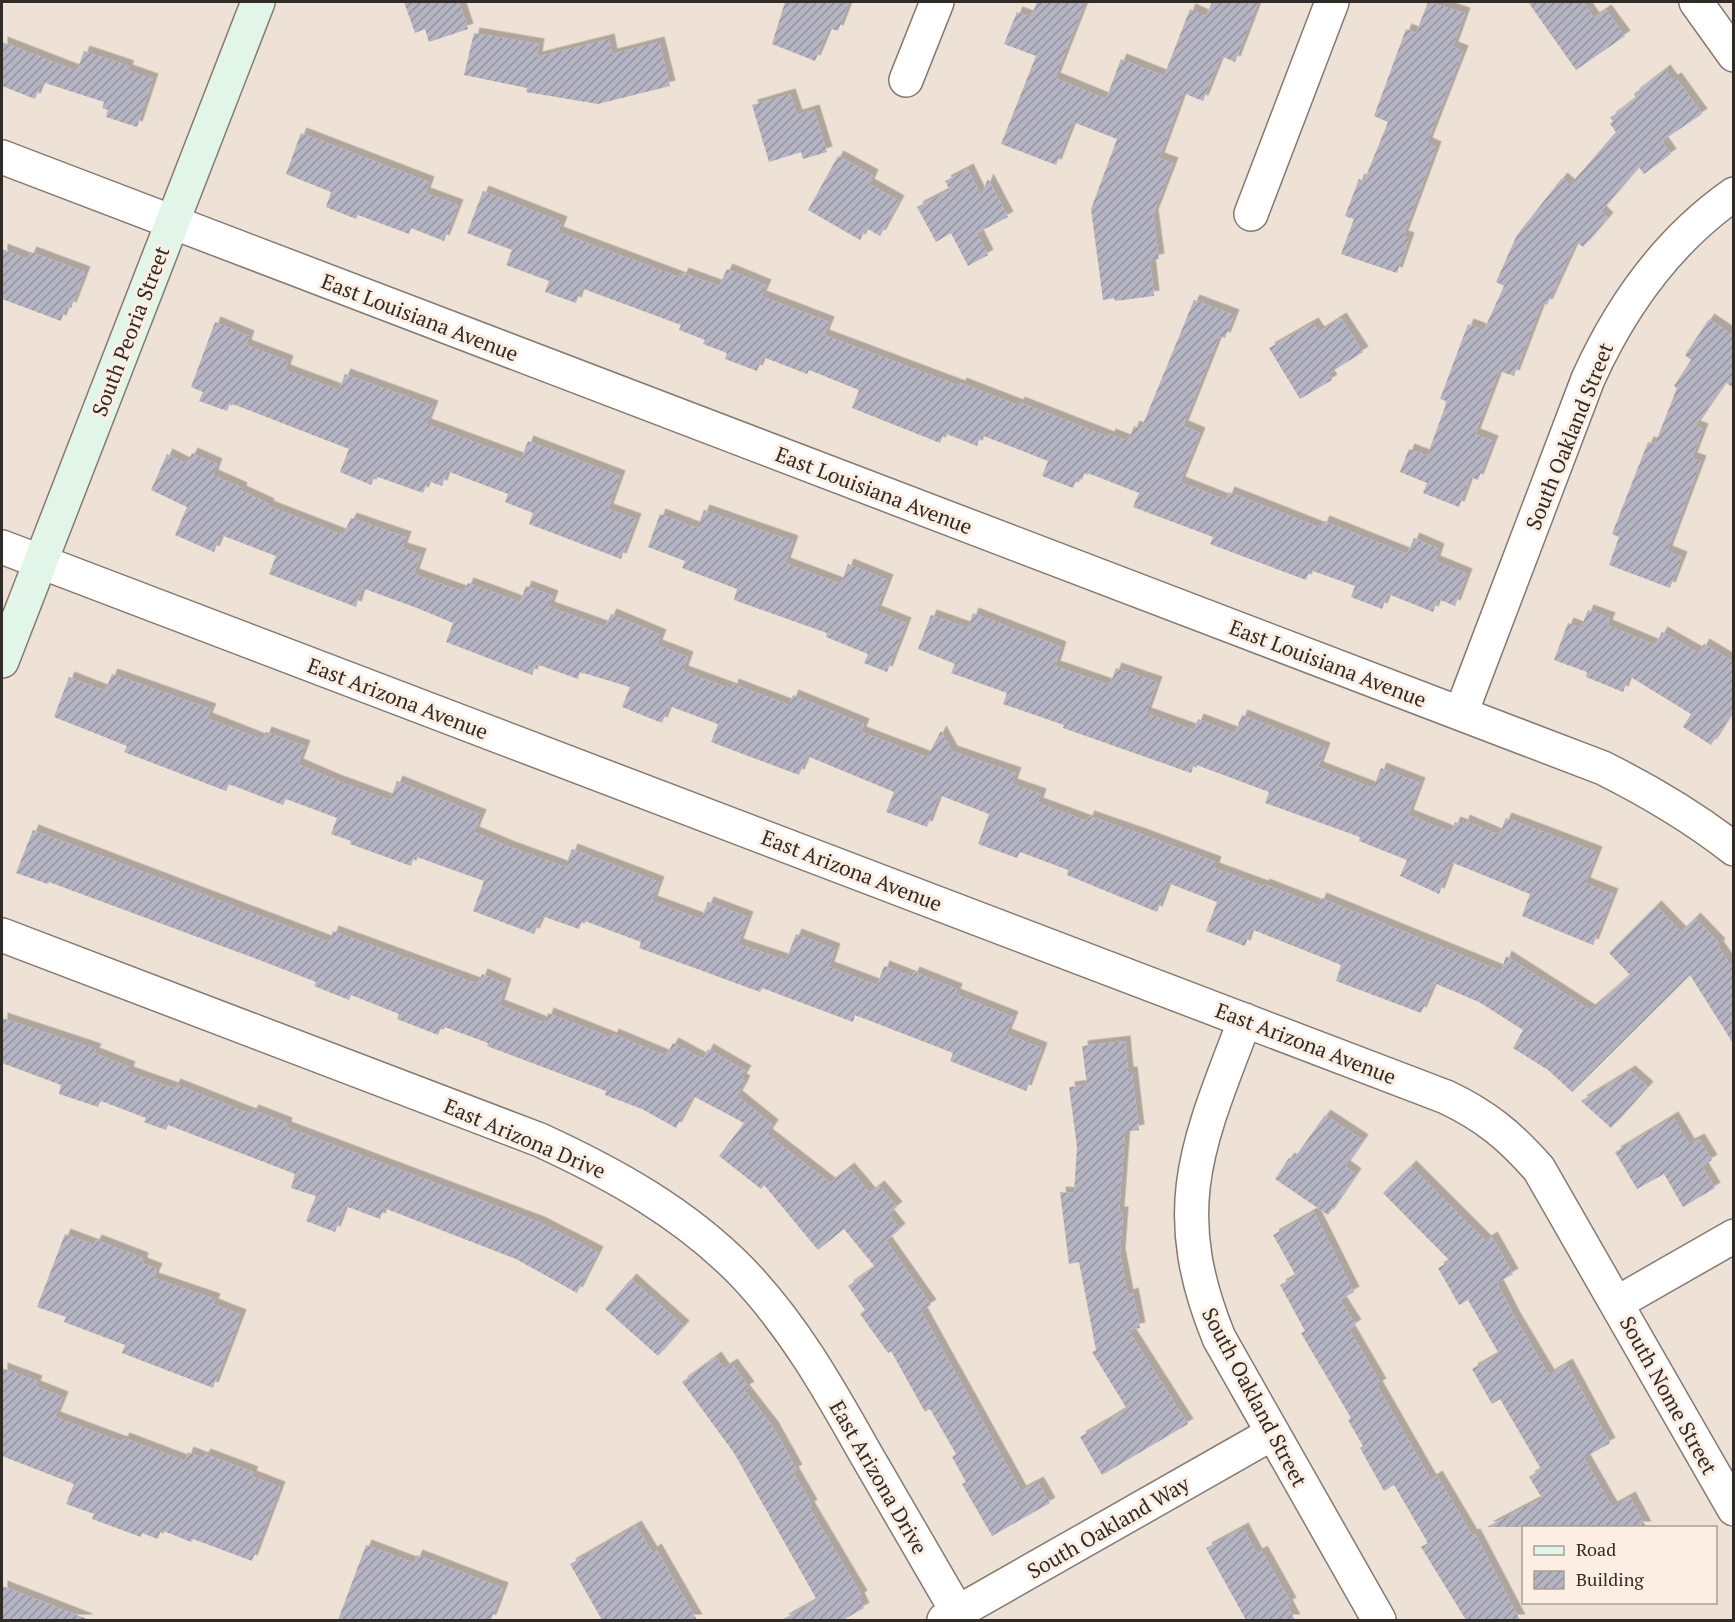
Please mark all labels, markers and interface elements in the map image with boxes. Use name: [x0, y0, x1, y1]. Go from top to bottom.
street label: South Peoria Street: [85, 242, 175, 420]
street label: East Louisiana Avenue: [317, 267, 523, 367]
street label: South Oakland Street: [1519, 338, 1619, 534]
street label: East Louisiana Avenue: [771, 440, 977, 540]
street label: East Louisiana Avenue: [1225, 613, 1431, 713]
street label: East Arizona Avenue: [304, 651, 492, 745]
street label: East Arizona Avenue: [758, 823, 946, 917]
street label: East Arizona Avenue: [1212, 996, 1400, 1090]
street label: East Arizona Drive: [440, 1091, 610, 1185]
street label: South Oakland Street: [1196, 1302, 1314, 1492]
street label: South Nome Street: [1614, 1311, 1724, 1479]
street label: East Arizona Drive: [824, 1395, 934, 1559]
street label: South Oakland Way: [1022, 1469, 1194, 1585]
legend: [1522, 1526, 1717, 1604]
text: Road: [1576, 1537, 1616, 1561]
text: Building: [1576, 1567, 1644, 1591]

